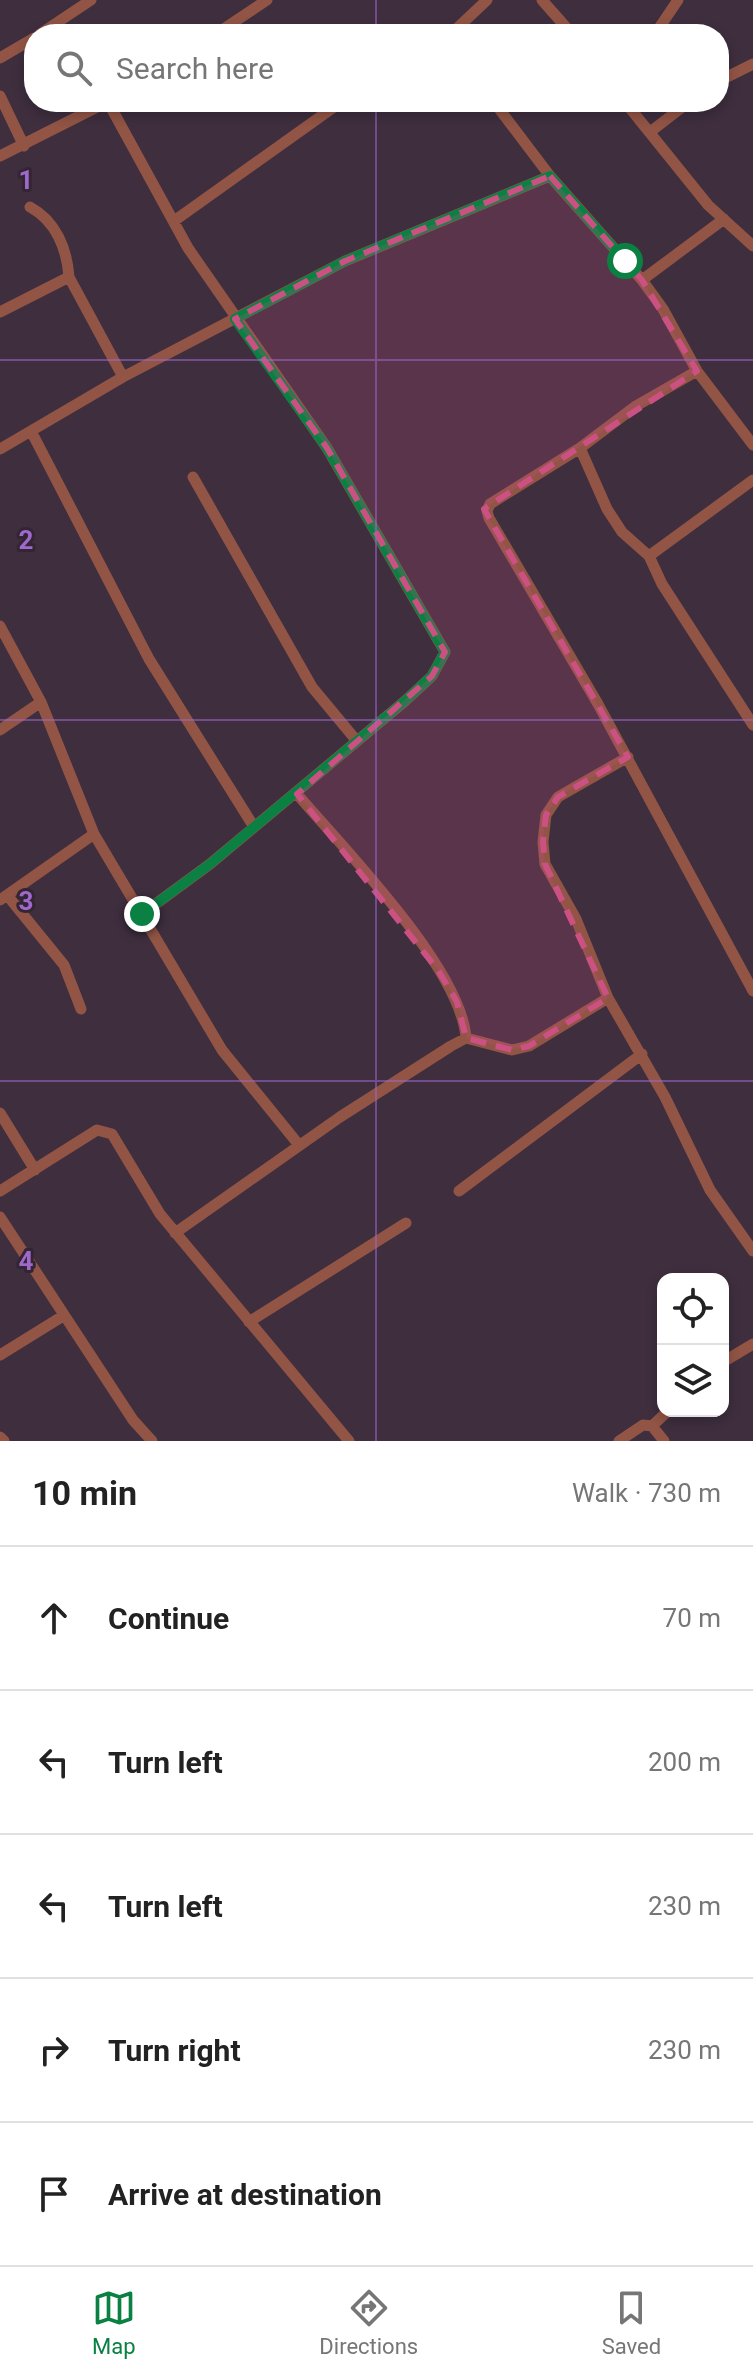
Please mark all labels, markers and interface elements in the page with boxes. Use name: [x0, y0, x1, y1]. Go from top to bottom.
search box: [24, 24, 729, 112]
icon: search: [52, 46, 96, 90]
text: Search here: [116, 51, 274, 86]
text: 1: [19, 165, 33, 195]
route start: [607, 243, 643, 279]
text: 2: [19, 525, 33, 555]
text: 3: [19, 886, 33, 916]
route end: [124, 896, 160, 932]
text: 4: [19, 1246, 34, 1276]
map controls: [657, 1273, 729, 1417]
button: locate: [657, 1273, 729, 1345]
button: layers: [657, 1345, 729, 1417]
text: 10 min: [32, 1473, 137, 1513]
text: Walk · 730 m: [572, 1478, 721, 1508]
icon: ahead: [32, 1596, 76, 1640]
text: Continue: [108, 1601, 229, 1636]
text: 70 m: [663, 1603, 721, 1633]
icon: left: [32, 1740, 76, 1784]
text: Turn left: [108, 1745, 223, 1780]
text: 200 m: [648, 1747, 721, 1777]
icon: left: [32, 1884, 76, 1928]
text: Turn left: [108, 1889, 223, 1924]
text: 230 m: [648, 1891, 721, 1921]
icon: right: [32, 2028, 76, 2072]
text: Turn right: [108, 2033, 241, 2068]
text: 230 m: [648, 2035, 721, 2065]
icon: arrive: [32, 2172, 76, 2216]
text: Arrive at destination: [108, 2177, 382, 2212]
tab: Map: [92, 2286, 136, 2359]
tab: Directions: [319, 2286, 418, 2359]
tab: Saved: [602, 2286, 661, 2359]

